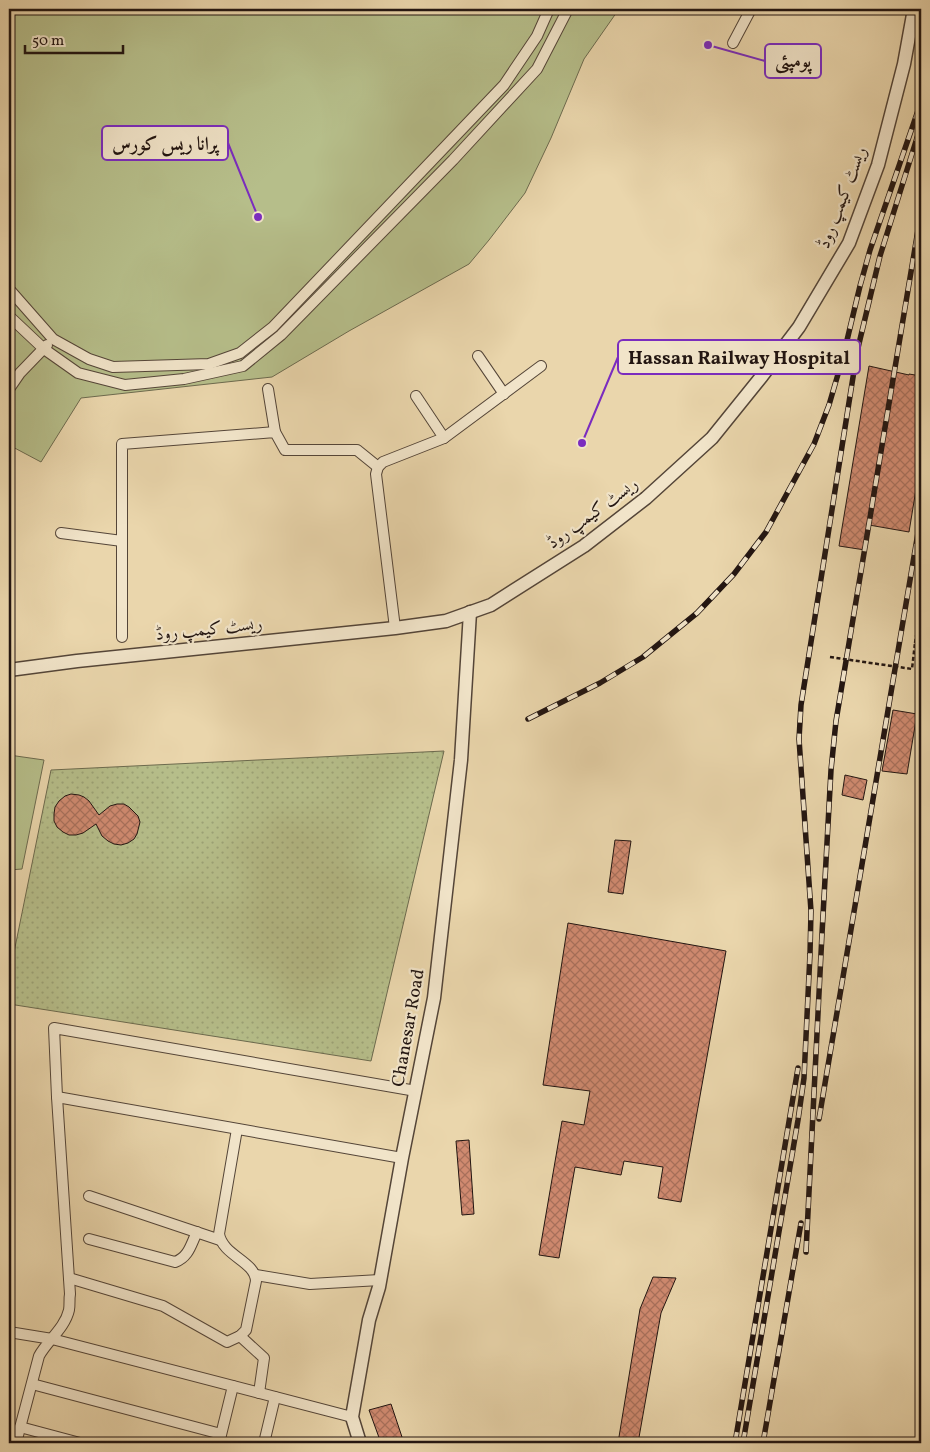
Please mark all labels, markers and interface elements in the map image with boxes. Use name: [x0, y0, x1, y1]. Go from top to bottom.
scale bar: [25, 22, 122, 54]
text: 50 m: [32, 31, 64, 52]
callout: پومپئی: [765, 44, 821, 78]
text: پومپئی: [775, 49, 812, 75]
callout: پرانا ریس کورس: [102, 126, 228, 160]
text: پرانا ریس کورس: [112, 132, 219, 158]
street label: ریسٹ کیمپ روڈ: [812, 143, 874, 253]
callout: Hassan Railway Hospital: [618, 340, 860, 374]
text: Hassan Railway Hospital: [628, 346, 850, 372]
street label: ریسٹ کیمپ روڈ: [542, 472, 644, 556]
street label: ریسٹ کیمپ روڈ: [154, 612, 264, 648]
street label: Chanesar Road: [386, 967, 432, 1089]

